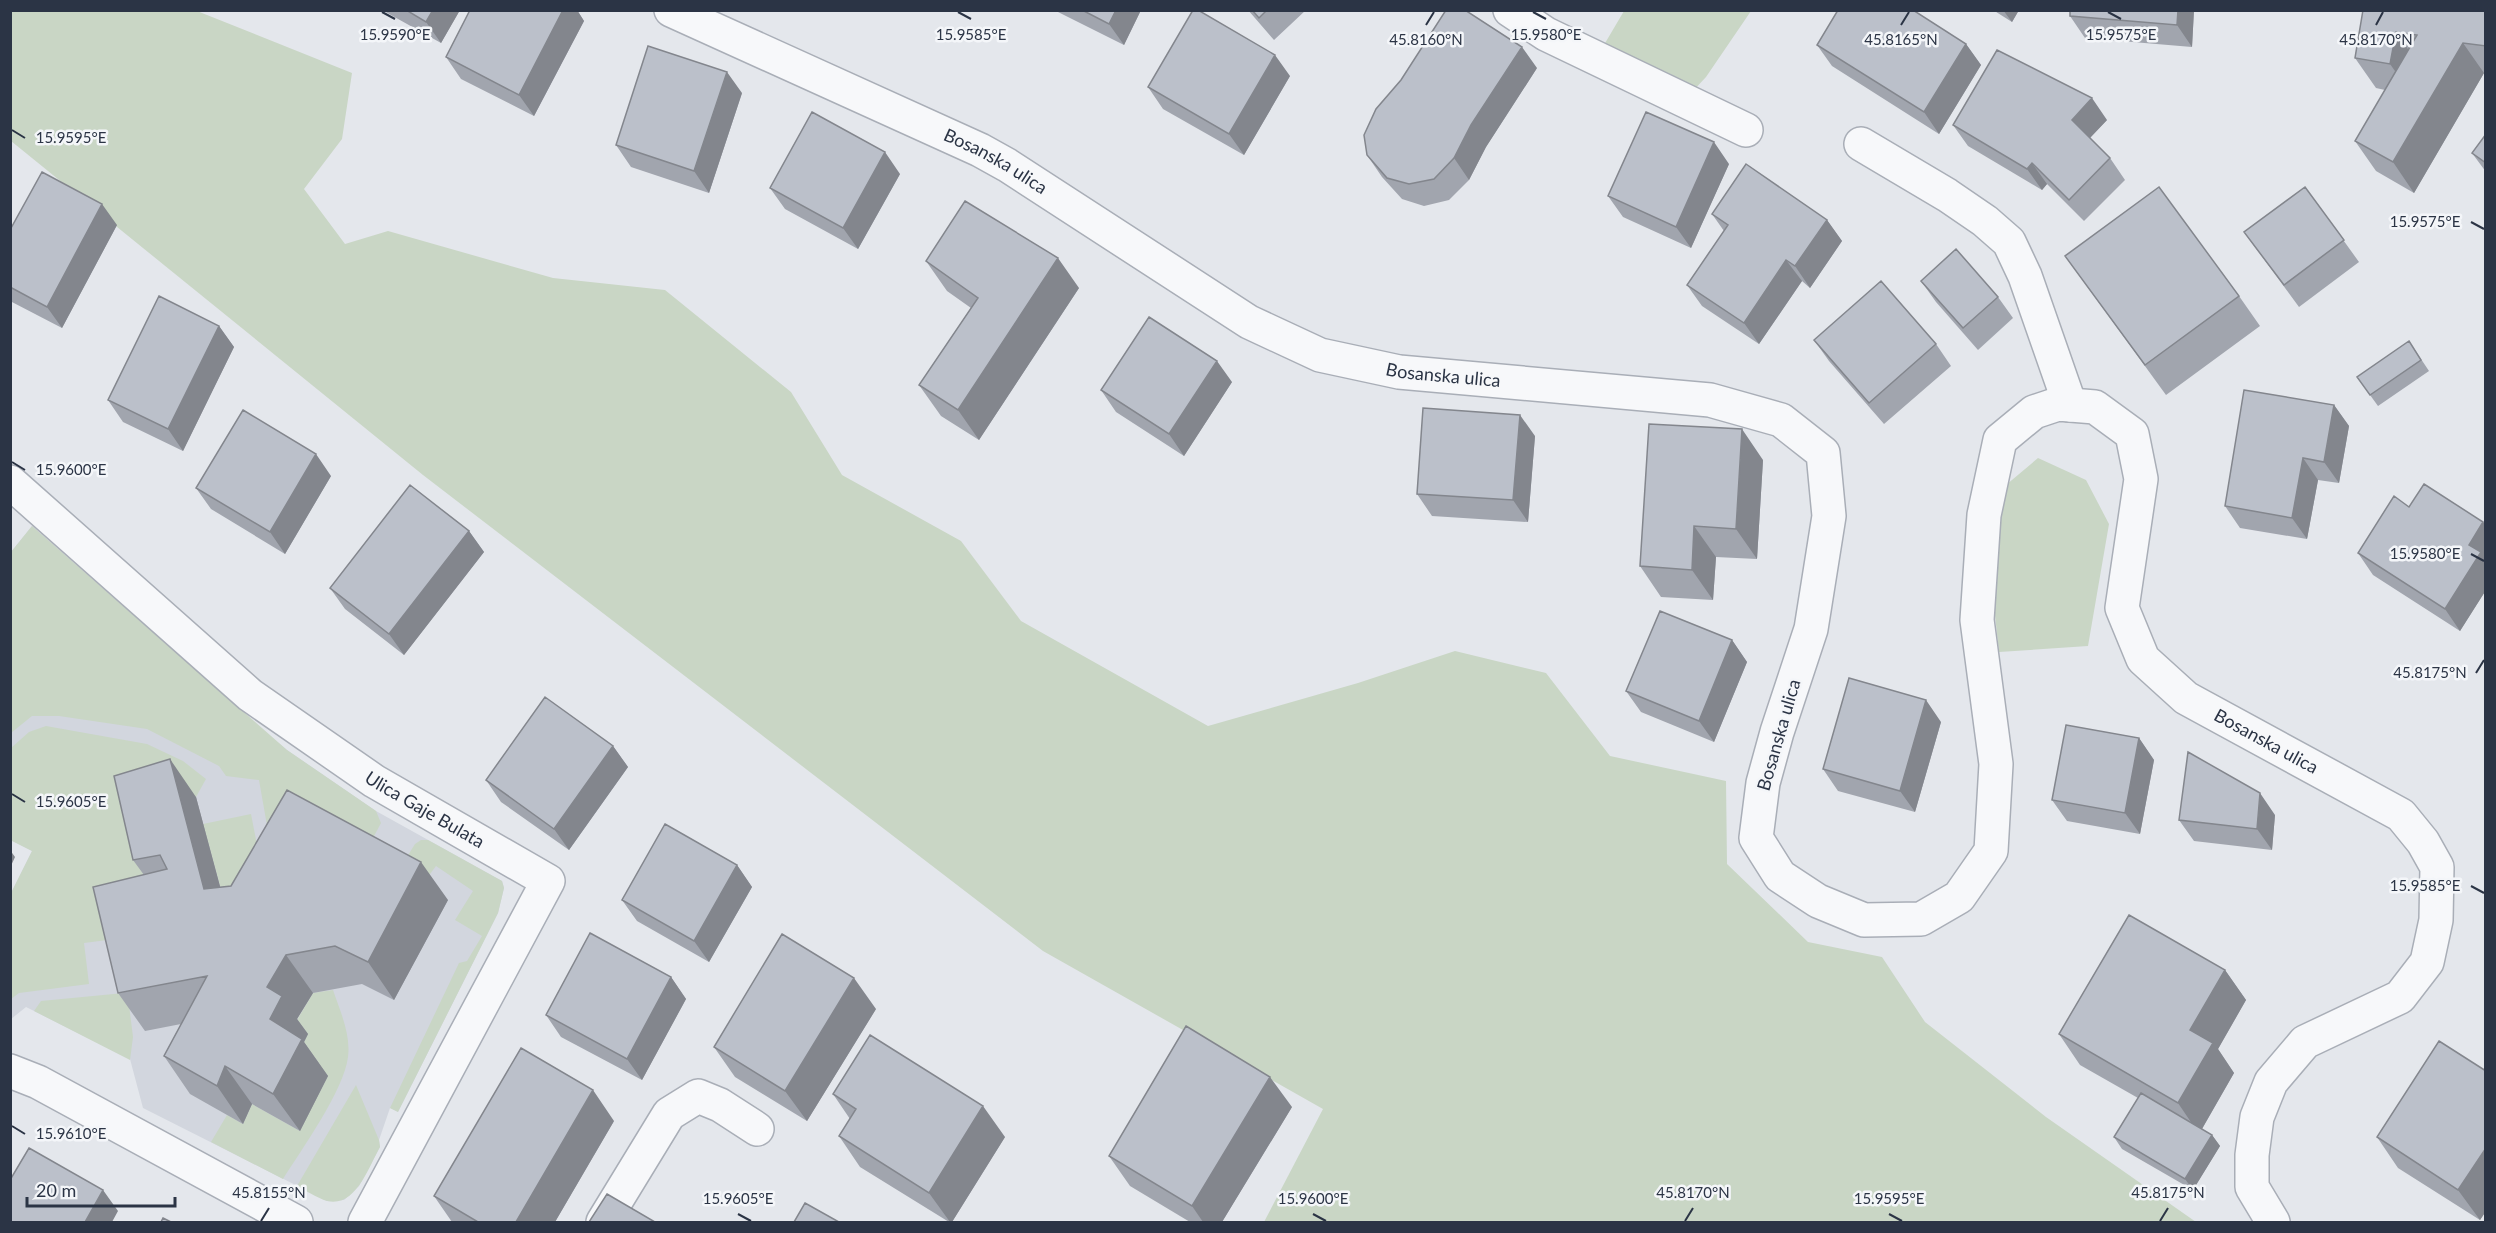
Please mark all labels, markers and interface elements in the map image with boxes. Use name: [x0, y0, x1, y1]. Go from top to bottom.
text: 15.9590°E: [360, 25, 430, 43]
text: 15.9585°E: [936, 25, 1006, 43]
text: 15.9580°E: [1511, 25, 1581, 43]
text: 15.9575°E: [2086, 25, 2156, 43]
text: 45.8160°N: [1389, 30, 1463, 48]
text: 45.8165°N: [1864, 30, 1938, 48]
text: 45.8170°N: [2339, 30, 2413, 48]
street label: Bosanska ulica: [940, 123, 1052, 198]
text: 15.9595°E: [36, 128, 106, 146]
text: 15.9575°E: [2390, 212, 2460, 230]
street label: Bosanska ulica: [1384, 357, 1502, 391]
text: 15.9600°E: [36, 460, 106, 478]
text: 15.9580°E: [2390, 544, 2460, 562]
text: 45.8175°N: [2393, 663, 2467, 681]
street label: Bosanska ulica: [1752, 676, 1804, 793]
street label: Bosanska ulica: [2211, 703, 2322, 778]
street label: Ulica Gaje Bulata: [361, 766, 489, 852]
text: 15.9605°E: [36, 792, 106, 810]
text: 15.9585°E: [2390, 876, 2460, 894]
text: 15.9610°E: [36, 1124, 106, 1142]
scale bar: [27, 1170, 176, 1208]
text: 20 m: [36, 1179, 76, 1201]
text: 45.8155°N: [232, 1183, 306, 1201]
text: 45.8170°N: [1656, 1183, 1730, 1201]
text: 45.8175°N: [2131, 1183, 2205, 1201]
text: 15.9605°E: [703, 1189, 773, 1207]
text: 15.9600°E: [1278, 1189, 1348, 1207]
text: 15.9595°E: [1854, 1189, 1924, 1207]

